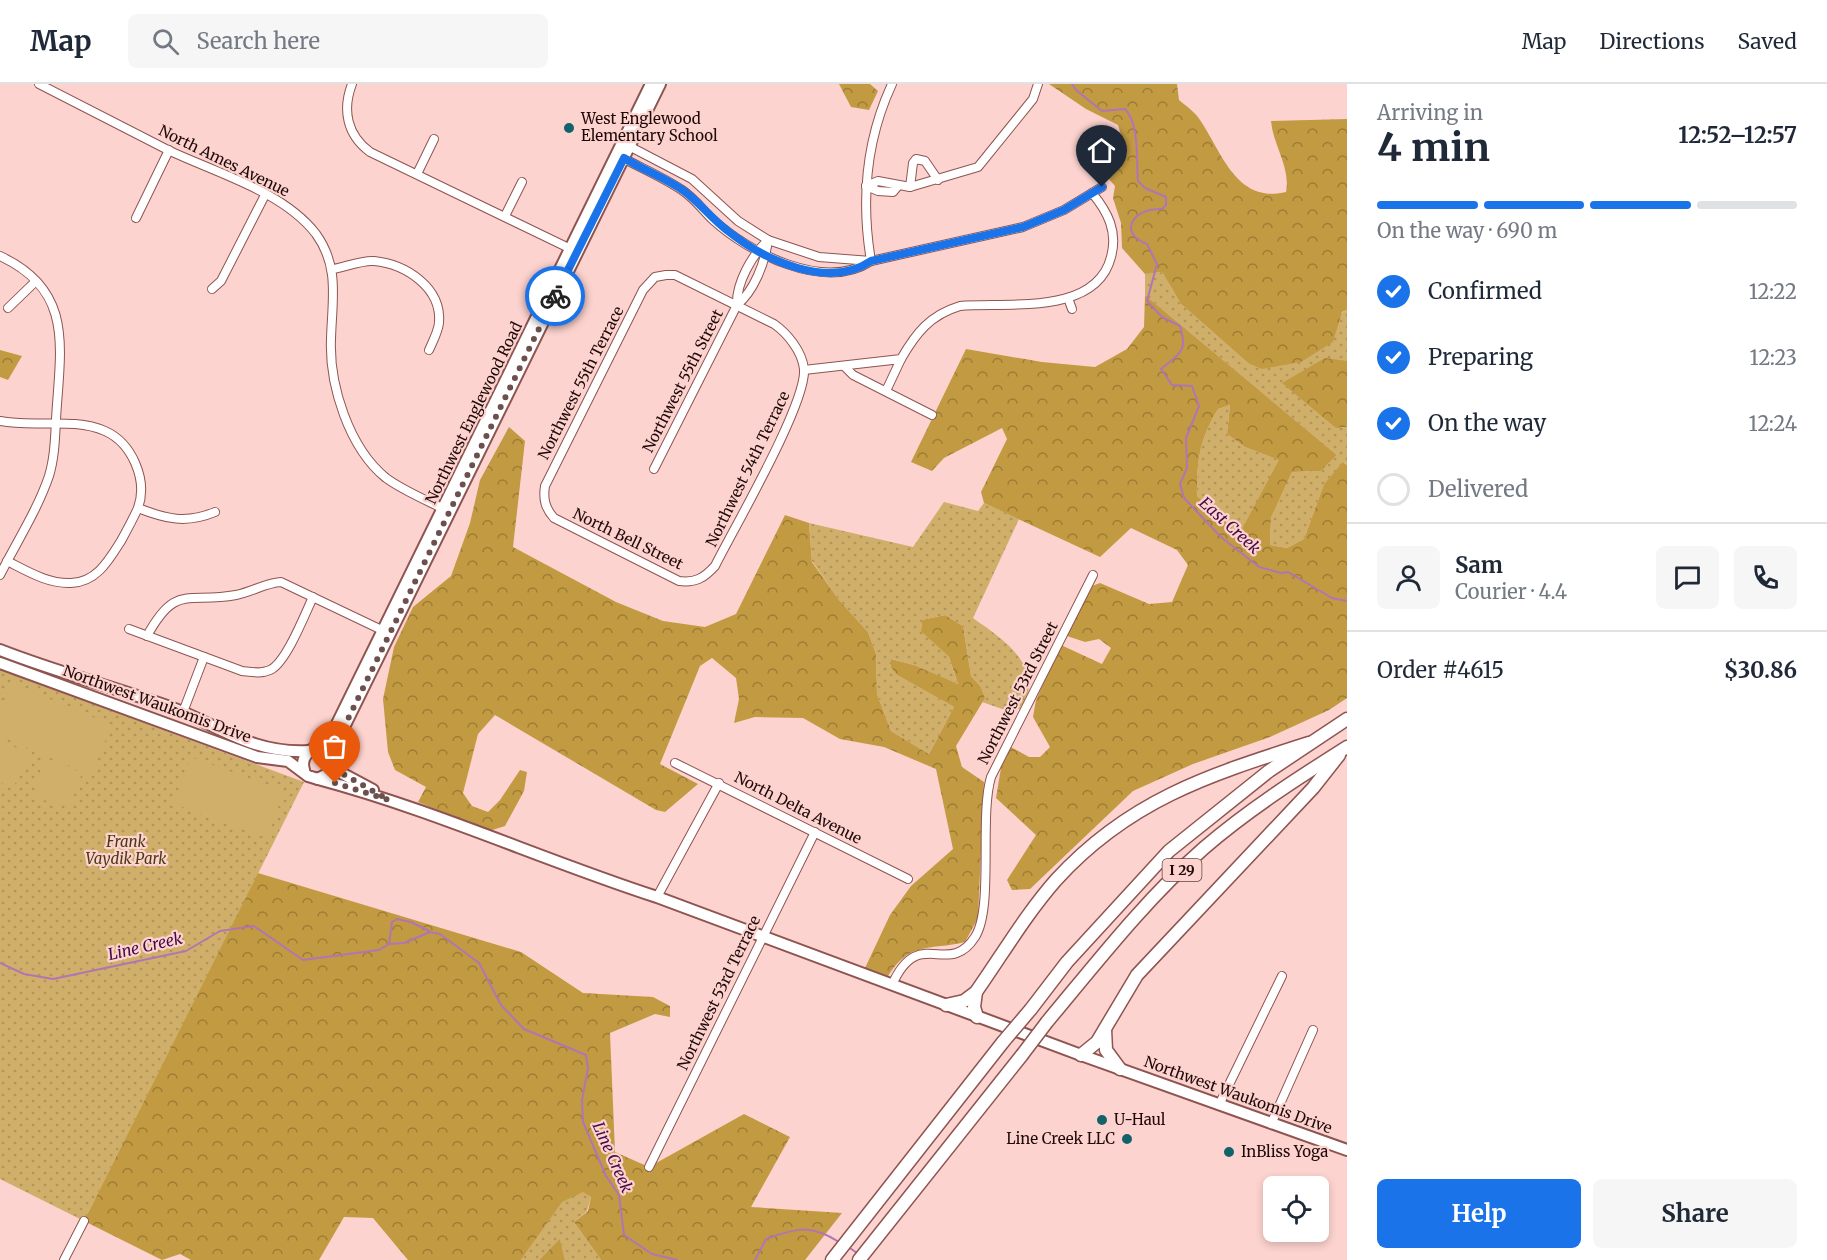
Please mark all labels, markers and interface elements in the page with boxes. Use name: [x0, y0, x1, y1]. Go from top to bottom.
search box: [128, 14, 548, 68]
text: Map: [30, 23, 92, 59]
icon: search: [149, 25, 182, 58]
text: Search here: [197, 27, 320, 55]
text: Map: [1522, 28, 1566, 55]
text: Directions: [1599, 28, 1704, 55]
text: Saved: [1737, 28, 1797, 55]
text: Arriving in: [1377, 100, 1483, 125]
place label: West Englewood Elementary School: [580, 109, 718, 145]
street label: North Ames Avenue: [156, 121, 293, 201]
marker: West Englewood Elementary School: [562, 121, 576, 135]
text: 12:52–12:57: [1678, 121, 1797, 149]
text: 4 min: [1377, 123, 1490, 172]
pin: [1076, 125, 1127, 187]
icon: home: [1085, 134, 1118, 167]
text: On the way · 690 m: [1377, 218, 1557, 243]
courier: [525, 266, 585, 326]
icon: check: [1377, 275, 1410, 308]
text: Confirmed: [1428, 277, 1542, 305]
text: 12:22: [1749, 279, 1797, 304]
icon: bike: [539, 280, 572, 313]
street label: Northwest 55th Terrace: [534, 303, 628, 463]
street label: Northwest 55th Street: [638, 306, 727, 455]
street label: Northwest Englewood Road: [421, 319, 526, 507]
icon: check: [1377, 341, 1410, 374]
text: Preparing: [1428, 343, 1533, 371]
text: 12:23: [1750, 345, 1797, 370]
street label: Northwest 54th Terrace: [702, 388, 794, 550]
icon: check: [1377, 407, 1410, 440]
text: On the way: [1428, 409, 1546, 437]
text: 12:24: [1749, 411, 1797, 436]
text: Delivered: [1428, 475, 1528, 503]
water label: East Creek: [1195, 492, 1265, 558]
street label: North Bell Street: [570, 504, 687, 573]
button: person: [1377, 546, 1440, 609]
button: chat: [1656, 546, 1719, 609]
button: phone: [1734, 546, 1797, 609]
text: Sam: [1455, 551, 1503, 579]
text: Courier · 4.4: [1455, 579, 1567, 604]
street label: Northwest 53rd Street: [973, 618, 1062, 767]
text: Order #4615: [1377, 656, 1504, 684]
text: $30.86: [1724, 656, 1797, 684]
street label: Northwest Waukomis Drive: [61, 661, 254, 746]
pin: [309, 721, 360, 783]
icon: bag: [318, 730, 351, 763]
street label: North Delta Avenue: [731, 767, 865, 848]
park label: Frank Vaydik Park: [85, 832, 167, 868]
road number: I 29: [1162, 859, 1202, 881]
street label: Northwest 53rd Terrace: [673, 912, 764, 1073]
water label: Line Creek: [106, 928, 184, 964]
street label: Northwest Waukomis Drive: [1142, 1052, 1335, 1137]
place label: U-Haul: [1114, 1110, 1166, 1129]
marker: U-Haul: [1095, 1113, 1109, 1127]
water label: Line Creek: [588, 1118, 638, 1196]
place label: Line Creek LLC: [1006, 1129, 1115, 1148]
marker: Line Creek LLC: [1120, 1132, 1134, 1146]
place label: InBliss Yoga: [1241, 1142, 1328, 1161]
marker: InBliss Yoga: [1222, 1145, 1236, 1159]
map controls: [1263, 1176, 1329, 1242]
button: locate: [1263, 1176, 1329, 1242]
button: Help: [1377, 1179, 1581, 1248]
button: Share: [1593, 1179, 1797, 1248]

